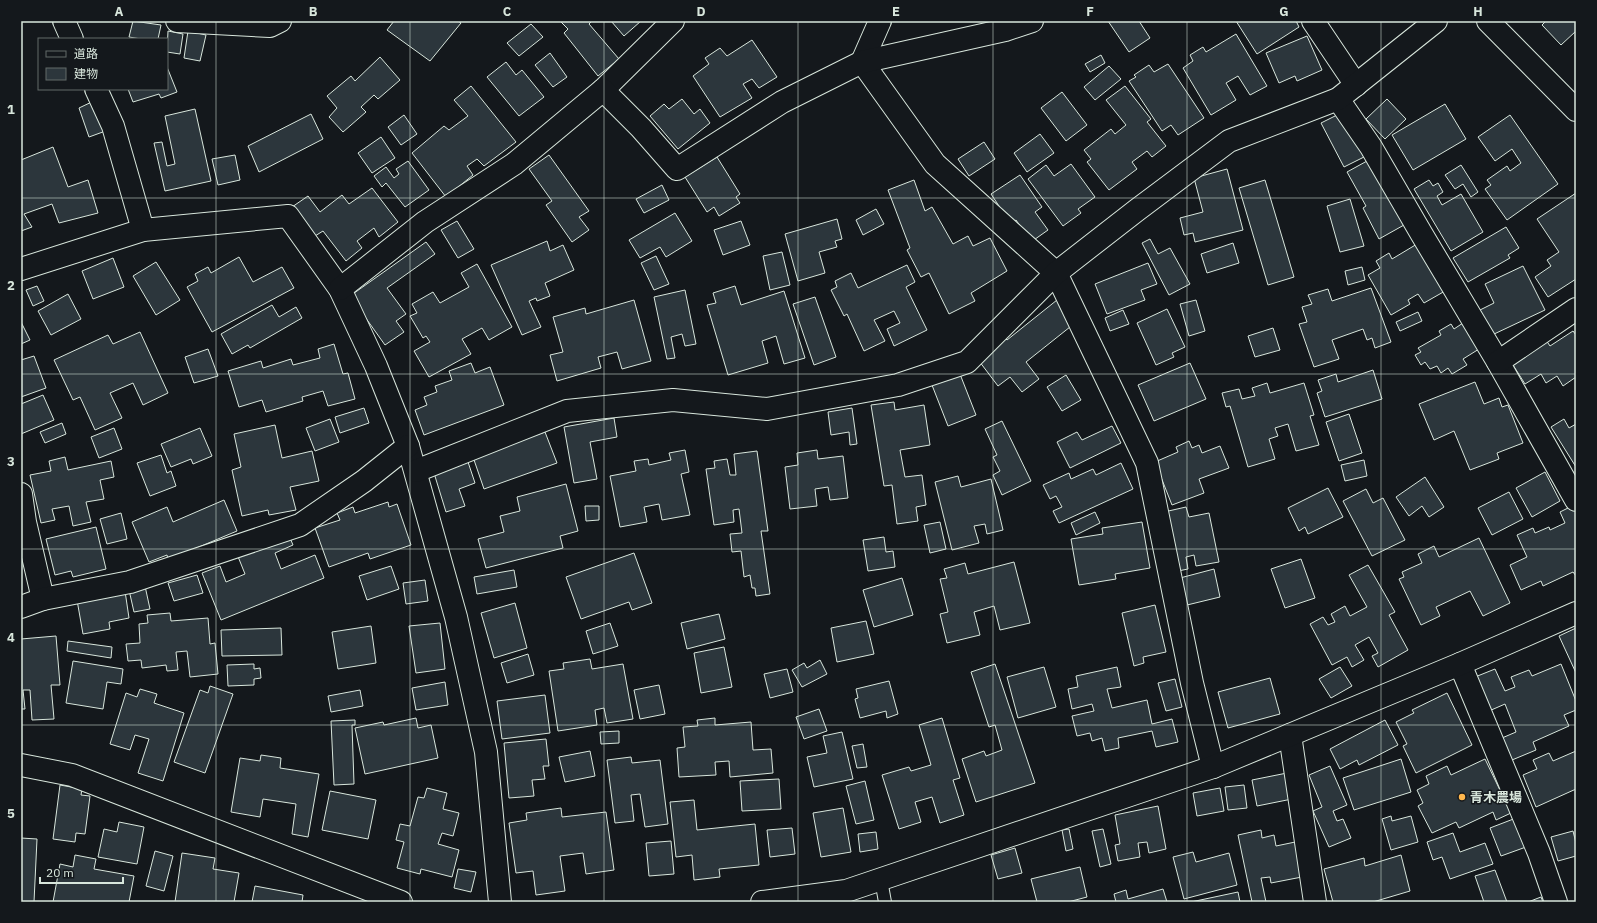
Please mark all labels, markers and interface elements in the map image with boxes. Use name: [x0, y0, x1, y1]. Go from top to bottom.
text: A: [115, 3, 124, 20]
text: B: [309, 3, 318, 20]
text: C: [503, 3, 512, 20]
text: D: [696, 3, 706, 20]
text: E: [892, 3, 900, 20]
text: F: [1086, 3, 1094, 20]
text: G: [1279, 3, 1289, 20]
text: H: [1473, 3, 1483, 20]
legend: [38, 38, 168, 90]
text: 道路: [74, 46, 98, 61]
text: 建物: [74, 66, 98, 81]
text: 1: [7, 101, 15, 118]
text: 2: [7, 277, 15, 294]
text: 3: [7, 453, 15, 470]
text: 4: [7, 629, 15, 646]
place label: 青木農場: [1470, 789, 1522, 806]
marker: 青木農場: [1457, 792, 1467, 802]
text: 5: [7, 805, 15, 822]
scale bar: [40, 859, 123, 885]
text: 20 m: [46, 865, 74, 880]

